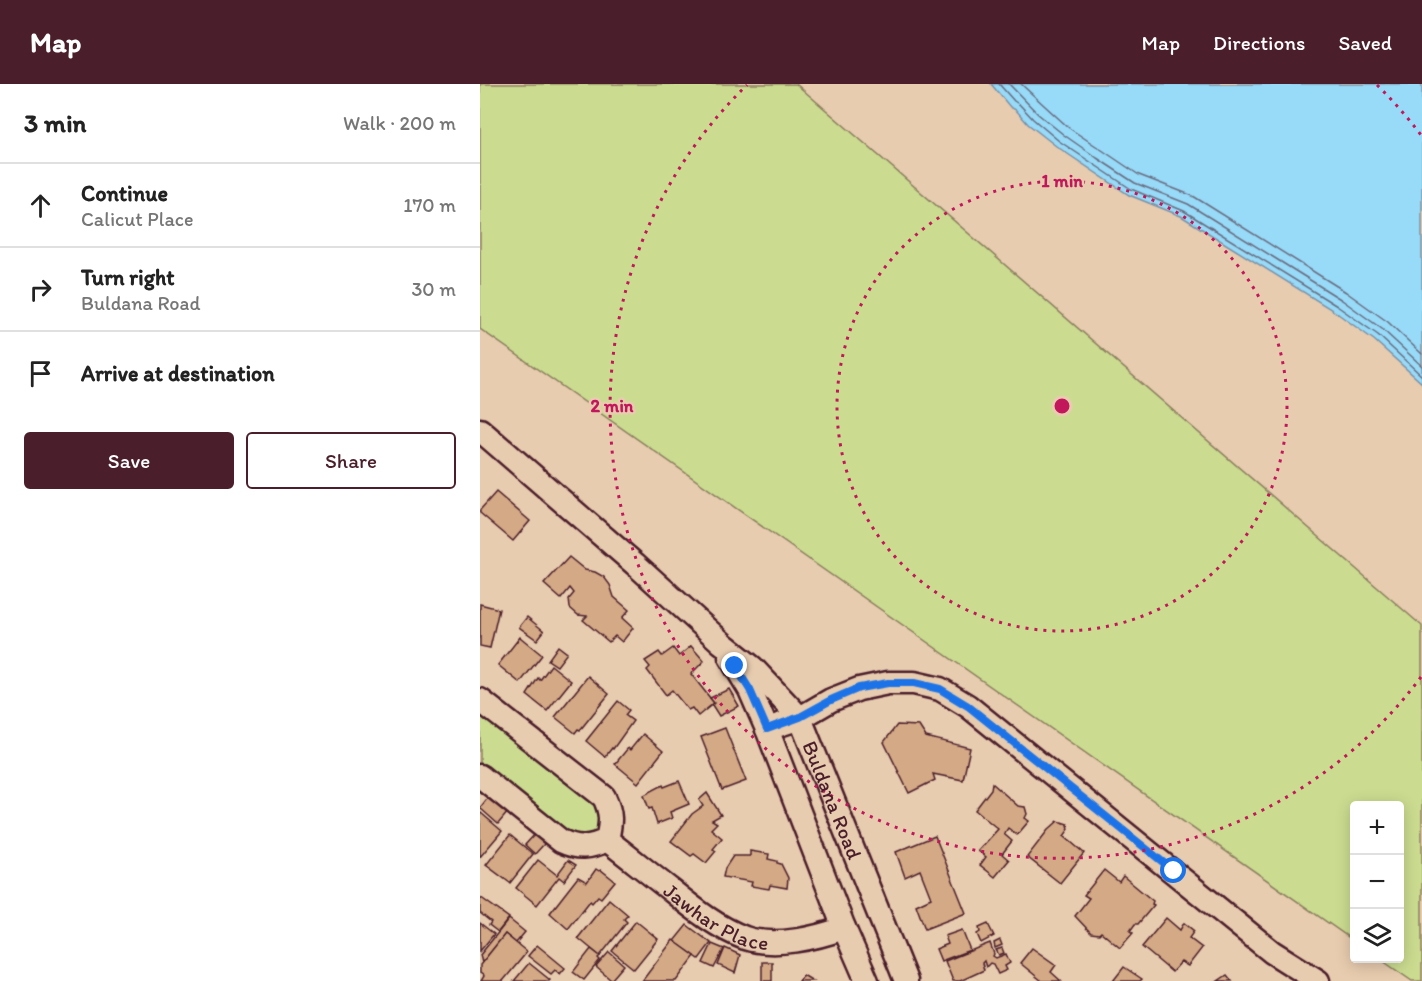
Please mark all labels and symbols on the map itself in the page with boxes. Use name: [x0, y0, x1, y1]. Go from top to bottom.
text: 1 min: [1041, 170, 1083, 192]
text: 2 min: [591, 395, 634, 417]
centre of rings: [1052, 396, 1072, 416]
route end: [721, 652, 747, 678]
street label: Buldana Road: [798, 737, 868, 863]
route start: [1160, 857, 1186, 883]
street label: Jawhar Place: [659, 877, 770, 955]

